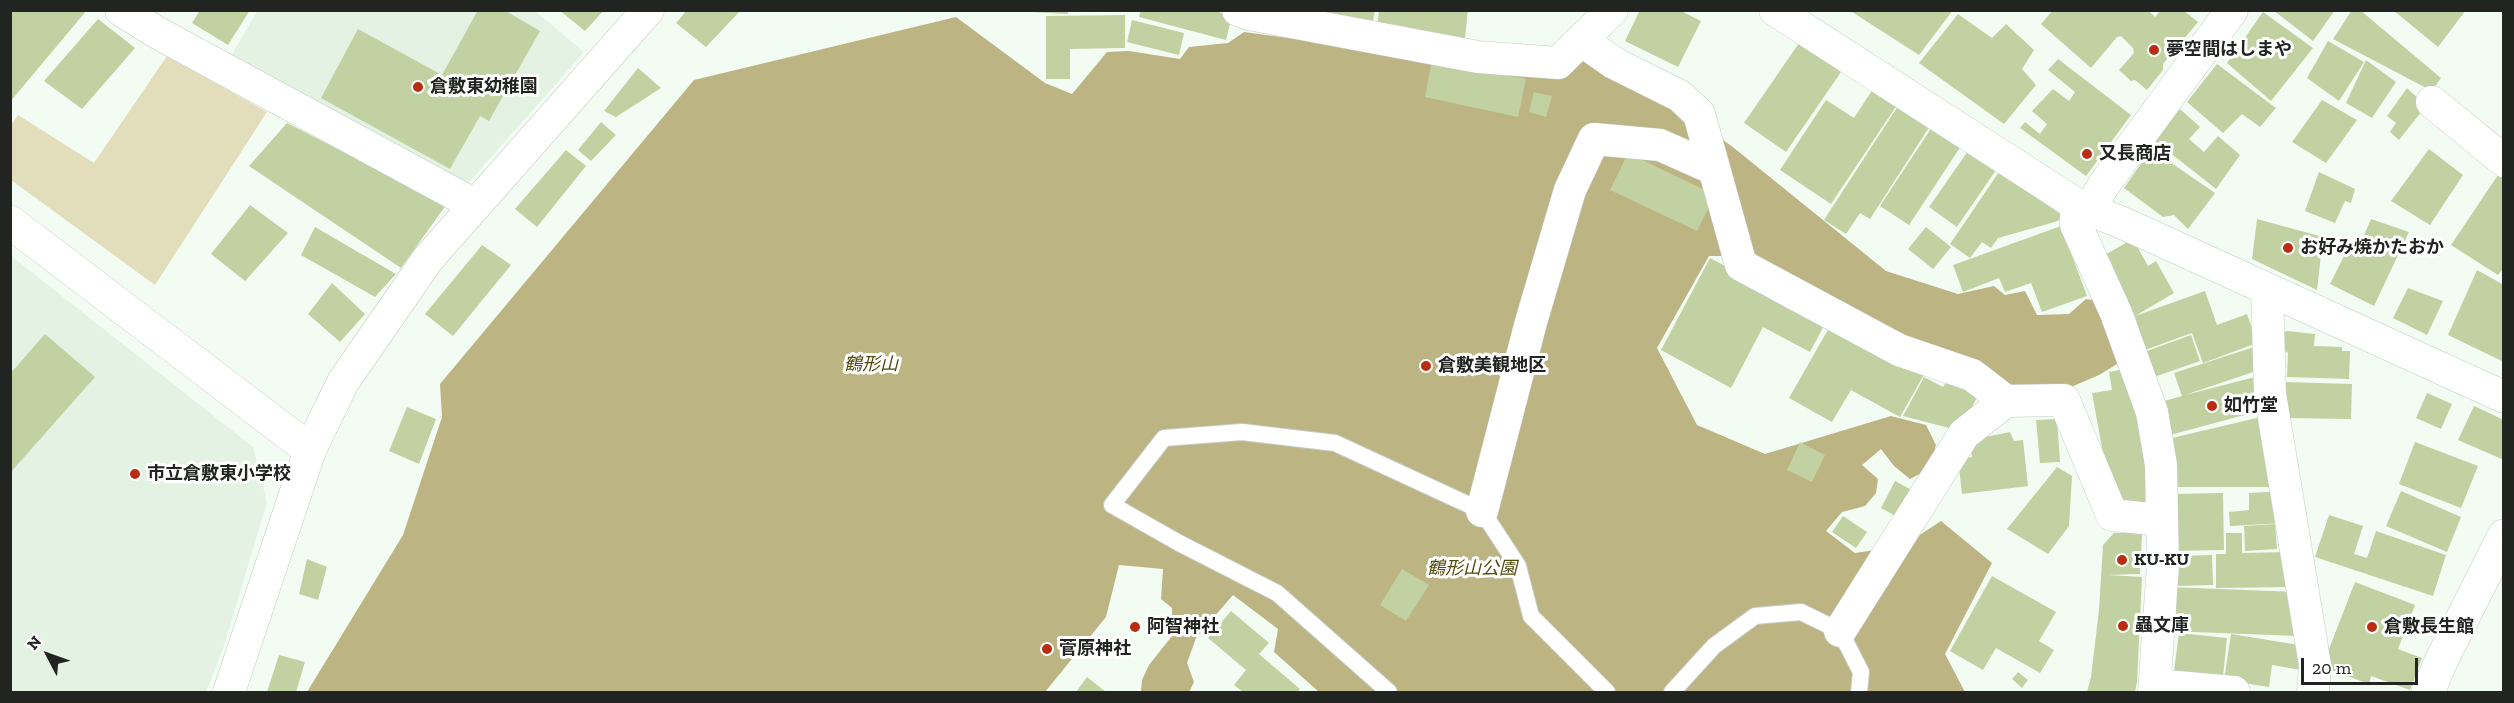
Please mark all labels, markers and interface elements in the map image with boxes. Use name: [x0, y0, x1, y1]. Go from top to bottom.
place label: 夢空間はしまや: [2166, 39, 2292, 61]
marker: 夢空間はしまや: [2147, 43, 2161, 57]
place label: 倉敷東幼稚園: [430, 76, 538, 98]
marker: 倉敷東幼稚園: [411, 80, 425, 94]
place label: 又長商店: [2099, 143, 2171, 165]
marker: 又長商店: [2080, 147, 2094, 161]
place label: お好み焼かたおか: [2300, 237, 2444, 259]
marker: お好み焼かたおか: [2281, 241, 2295, 255]
park label: 鶴形山: [844, 354, 898, 376]
place label: 倉敷美観地区: [1438, 355, 1546, 377]
marker: 倉敷美観地区: [1419, 359, 1433, 373]
place label: 如竹堂: [2224, 395, 2278, 417]
marker: 如竹堂: [2205, 399, 2219, 413]
place label: 市立倉敷東小学校: [147, 463, 291, 485]
marker: 市立倉敷東小学校: [128, 467, 142, 481]
place label: KU-KU: [2134, 549, 2189, 571]
marker: KU-KU: [2115, 553, 2129, 567]
park label: 鶴形山公園: [1427, 558, 1517, 580]
place label: 蟲文庫: [2135, 615, 2189, 637]
place label: 阿智神社: [1147, 616, 1219, 638]
place label: 倉敷長生館: [2384, 616, 2474, 638]
marker: 蟲文庫: [2116, 619, 2130, 633]
marker: 阿智神社: [1128, 620, 1142, 634]
marker: 倉敷長生館: [2365, 620, 2379, 634]
north arrow: [18, 625, 78, 685]
text: N: [23, 632, 45, 654]
place label: 菅原神社: [1059, 638, 1131, 660]
marker: 菅原神社: [1040, 642, 1054, 656]
scale bar: [2304, 646, 2421, 684]
text: 20 m: [2312, 657, 2351, 679]

